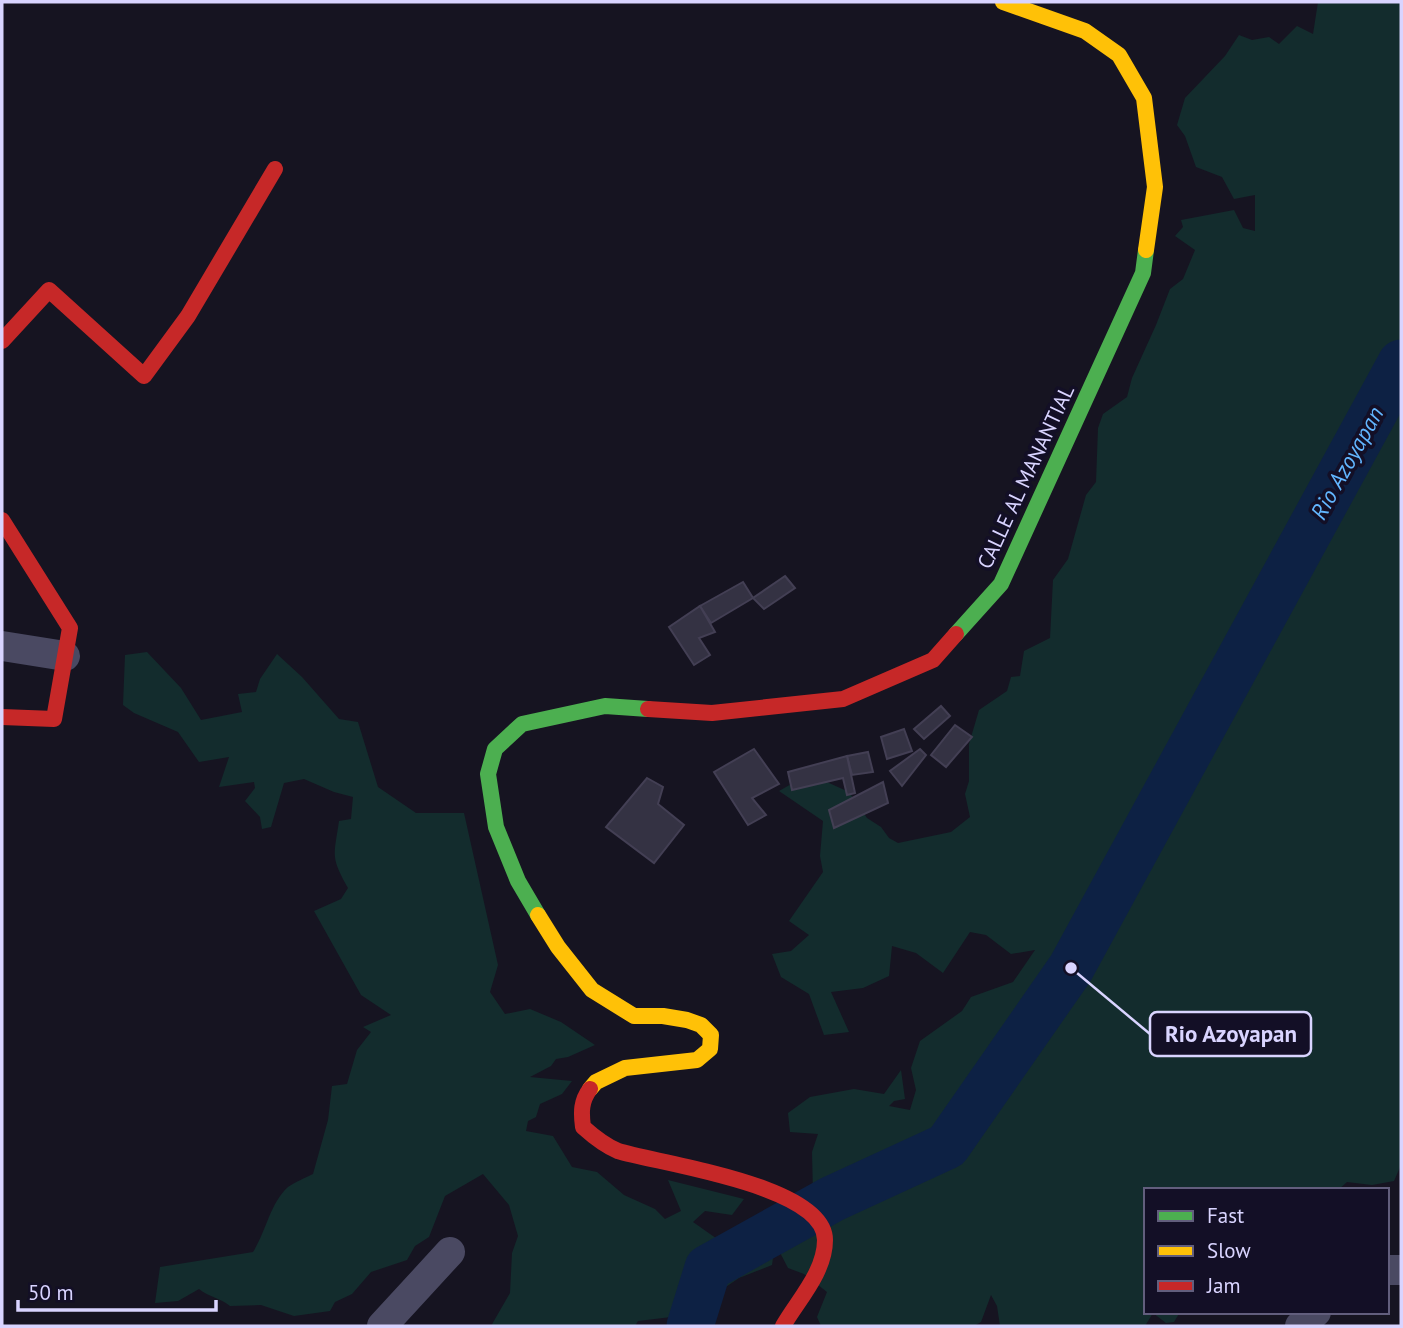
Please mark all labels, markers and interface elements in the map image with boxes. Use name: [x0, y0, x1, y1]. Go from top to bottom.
street label: CALLE AL MANANTIAL: [971, 380, 1080, 573]
water label: Rio Azoyapan: [1304, 401, 1389, 524]
callout: Rio Azoyapan: [1150, 1012, 1311, 1056]
text: Rio Azoyapan: [1165, 1019, 1297, 1048]
legend: [1144, 1188, 1389, 1314]
text: Fast: [1207, 1202, 1244, 1229]
text: Slow: [1207, 1237, 1251, 1264]
scale bar: [18, 1268, 215, 1312]
text: Jam: [1206, 1272, 1241, 1299]
text: 50 m: [28, 1279, 74, 1306]

